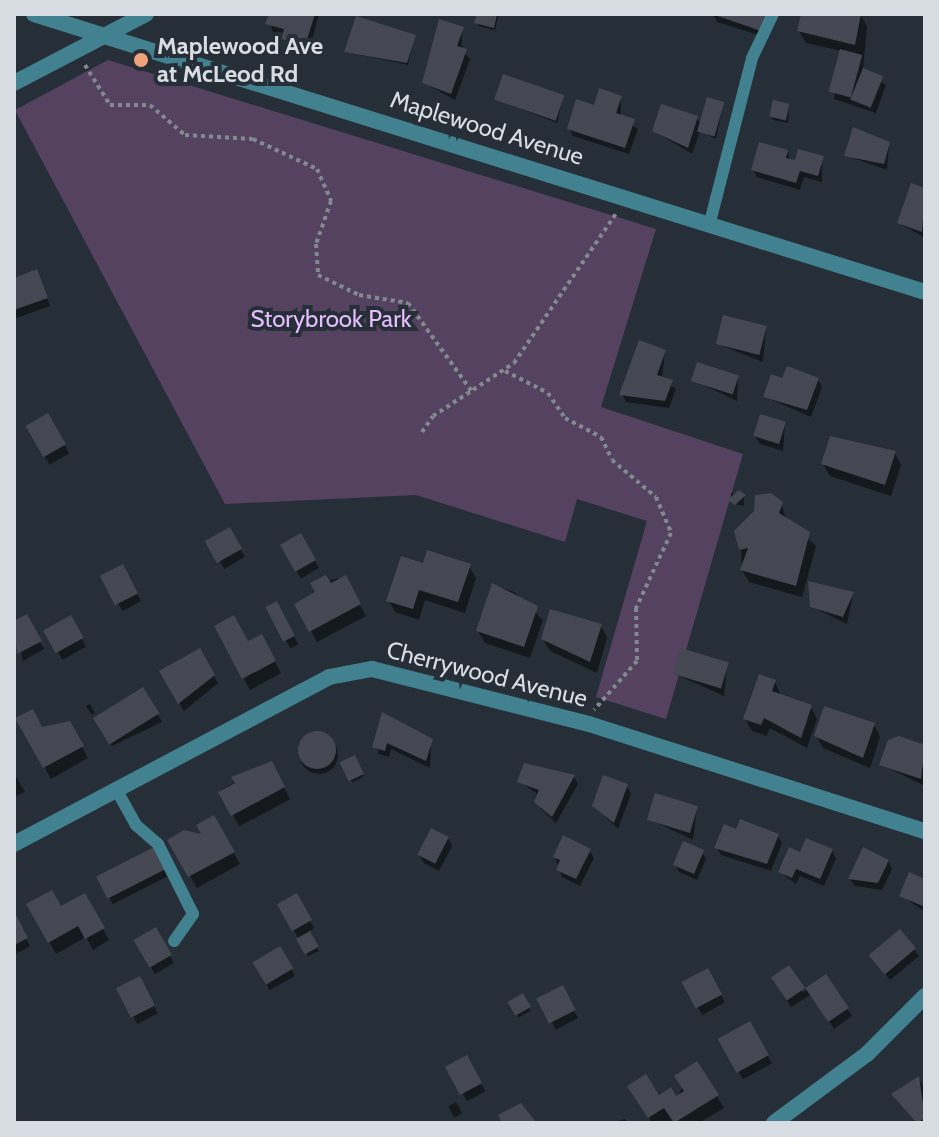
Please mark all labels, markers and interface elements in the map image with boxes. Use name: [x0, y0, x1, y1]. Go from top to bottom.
place label: Maplewood Ave at McLeod Rd: [157, 32, 323, 88]
marker: Maplewood Ave at McLeod Rd: [132, 51, 150, 69]
street label: Maplewood Avenue: [387, 85, 587, 171]
park label: Storybrook Park: [251, 305, 411, 333]
street label: Cherrywood Avenue: [384, 635, 590, 713]

